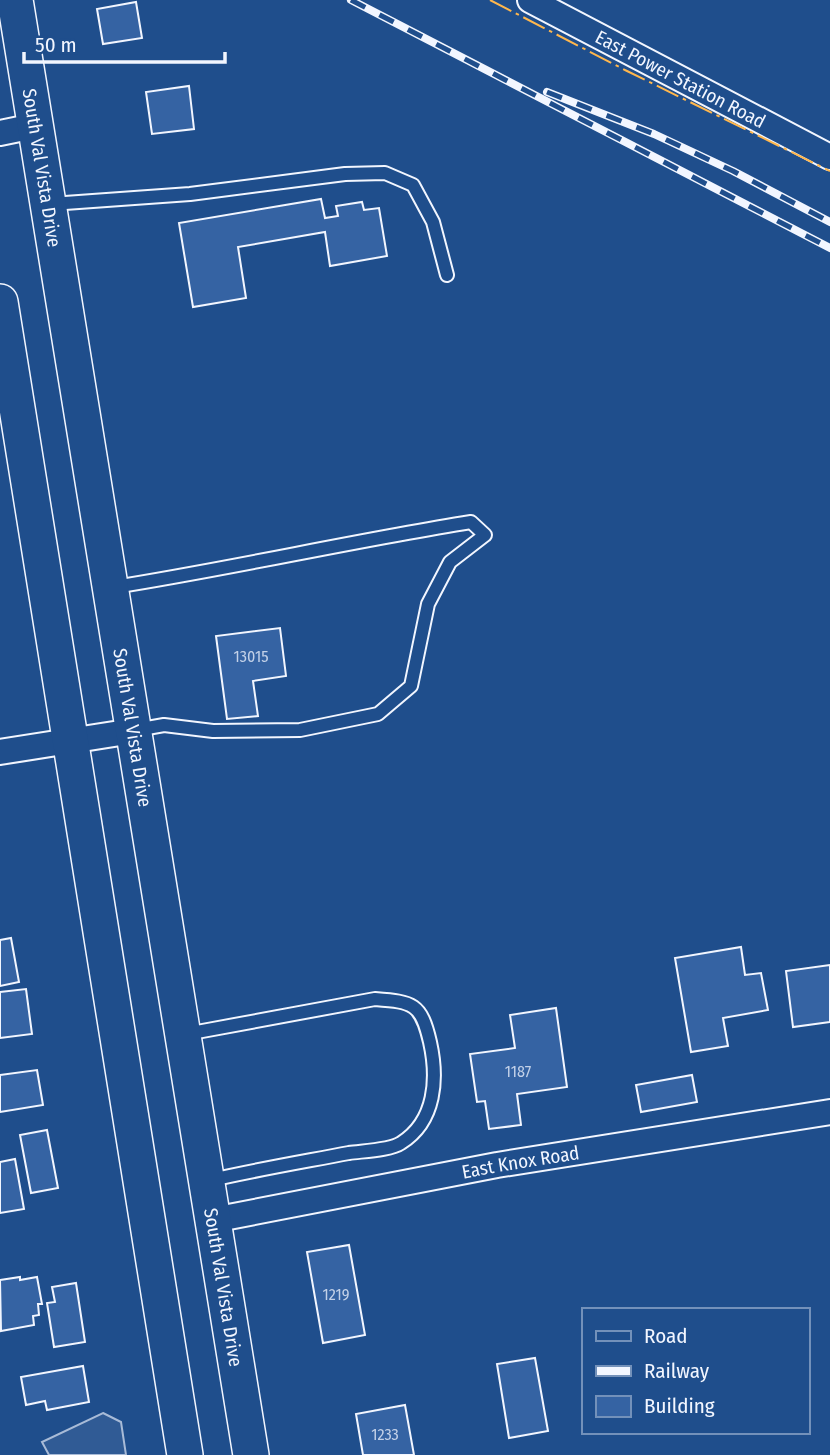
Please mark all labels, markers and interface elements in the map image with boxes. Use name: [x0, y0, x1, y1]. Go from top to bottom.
scale bar: [24, 21, 226, 65]
street label: East Power Station Road: [591, 25, 769, 133]
text: 50 m: [35, 32, 77, 58]
street label: South Val Vista Drive: [18, 87, 66, 249]
street label: South Val Vista Drive: [108, 647, 157, 809]
house number: 13015: [234, 647, 268, 666]
house number: 1187: [505, 1062, 532, 1081]
street label: East Knox Road: [460, 1141, 581, 1184]
street label: South Val Vista Drive: [199, 1206, 247, 1368]
house number: 1219: [323, 1285, 350, 1304]
legend: [582, 1308, 809, 1434]
text: Road: [644, 1323, 688, 1349]
text: Railway: [644, 1358, 710, 1384]
text: Building: [644, 1393, 715, 1419]
house number: 1233: [371, 1425, 399, 1444]

